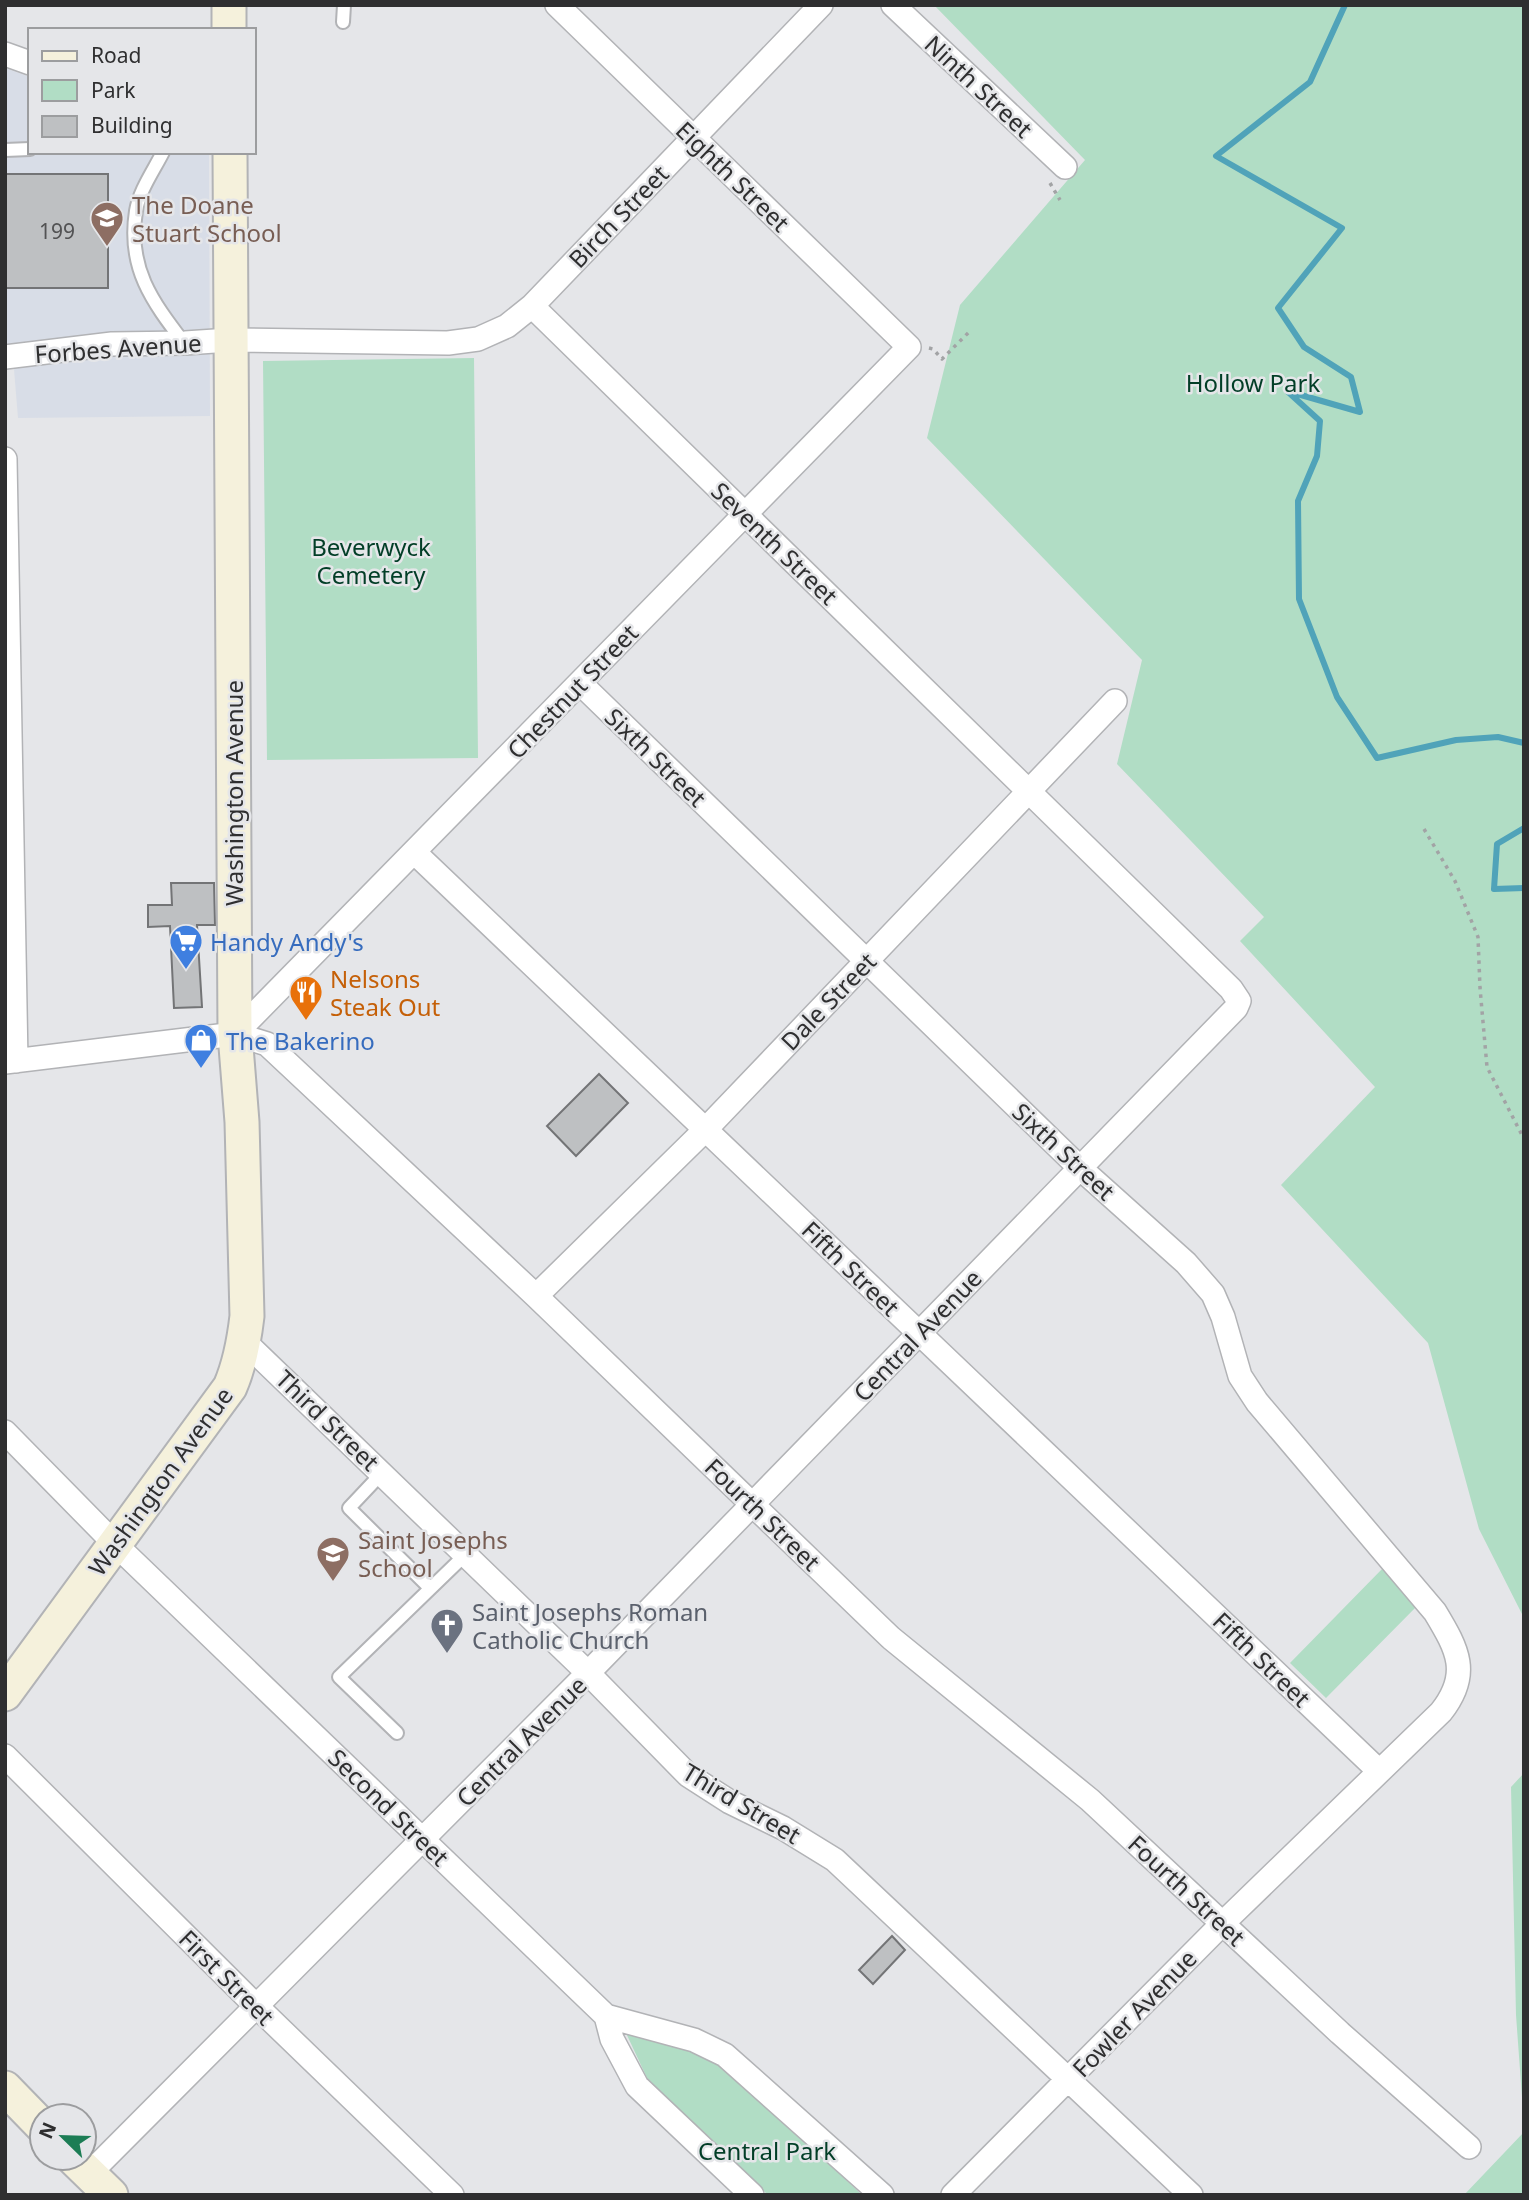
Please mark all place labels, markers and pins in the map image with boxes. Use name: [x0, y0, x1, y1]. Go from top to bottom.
place label: The Doane Stuart School: [132, 188, 282, 249]
school or university icon: The Doane Stuart School: [88, 199, 126, 248]
supermarket icon: Handy Andy's: [167, 922, 205, 971]
place label: Handy Andy's: [210, 925, 364, 958]
place label: Nelsons Steak Out: [330, 962, 440, 1023]
restaurant icon: Nelsons Steak Out: [287, 973, 325, 1022]
shop icon: The Bakerino: [182, 1021, 220, 1070]
place label: The Bakerino: [226, 1024, 375, 1057]
place label: Saint Josephs School: [358, 1523, 508, 1584]
school or university icon: Saint Josephs School: [314, 1534, 352, 1583]
place label: Saint Josephs Roman Catholic Church: [472, 1595, 708, 1656]
church icon: Saint Josephs Roman Catholic Church: [428, 1606, 466, 1655]

